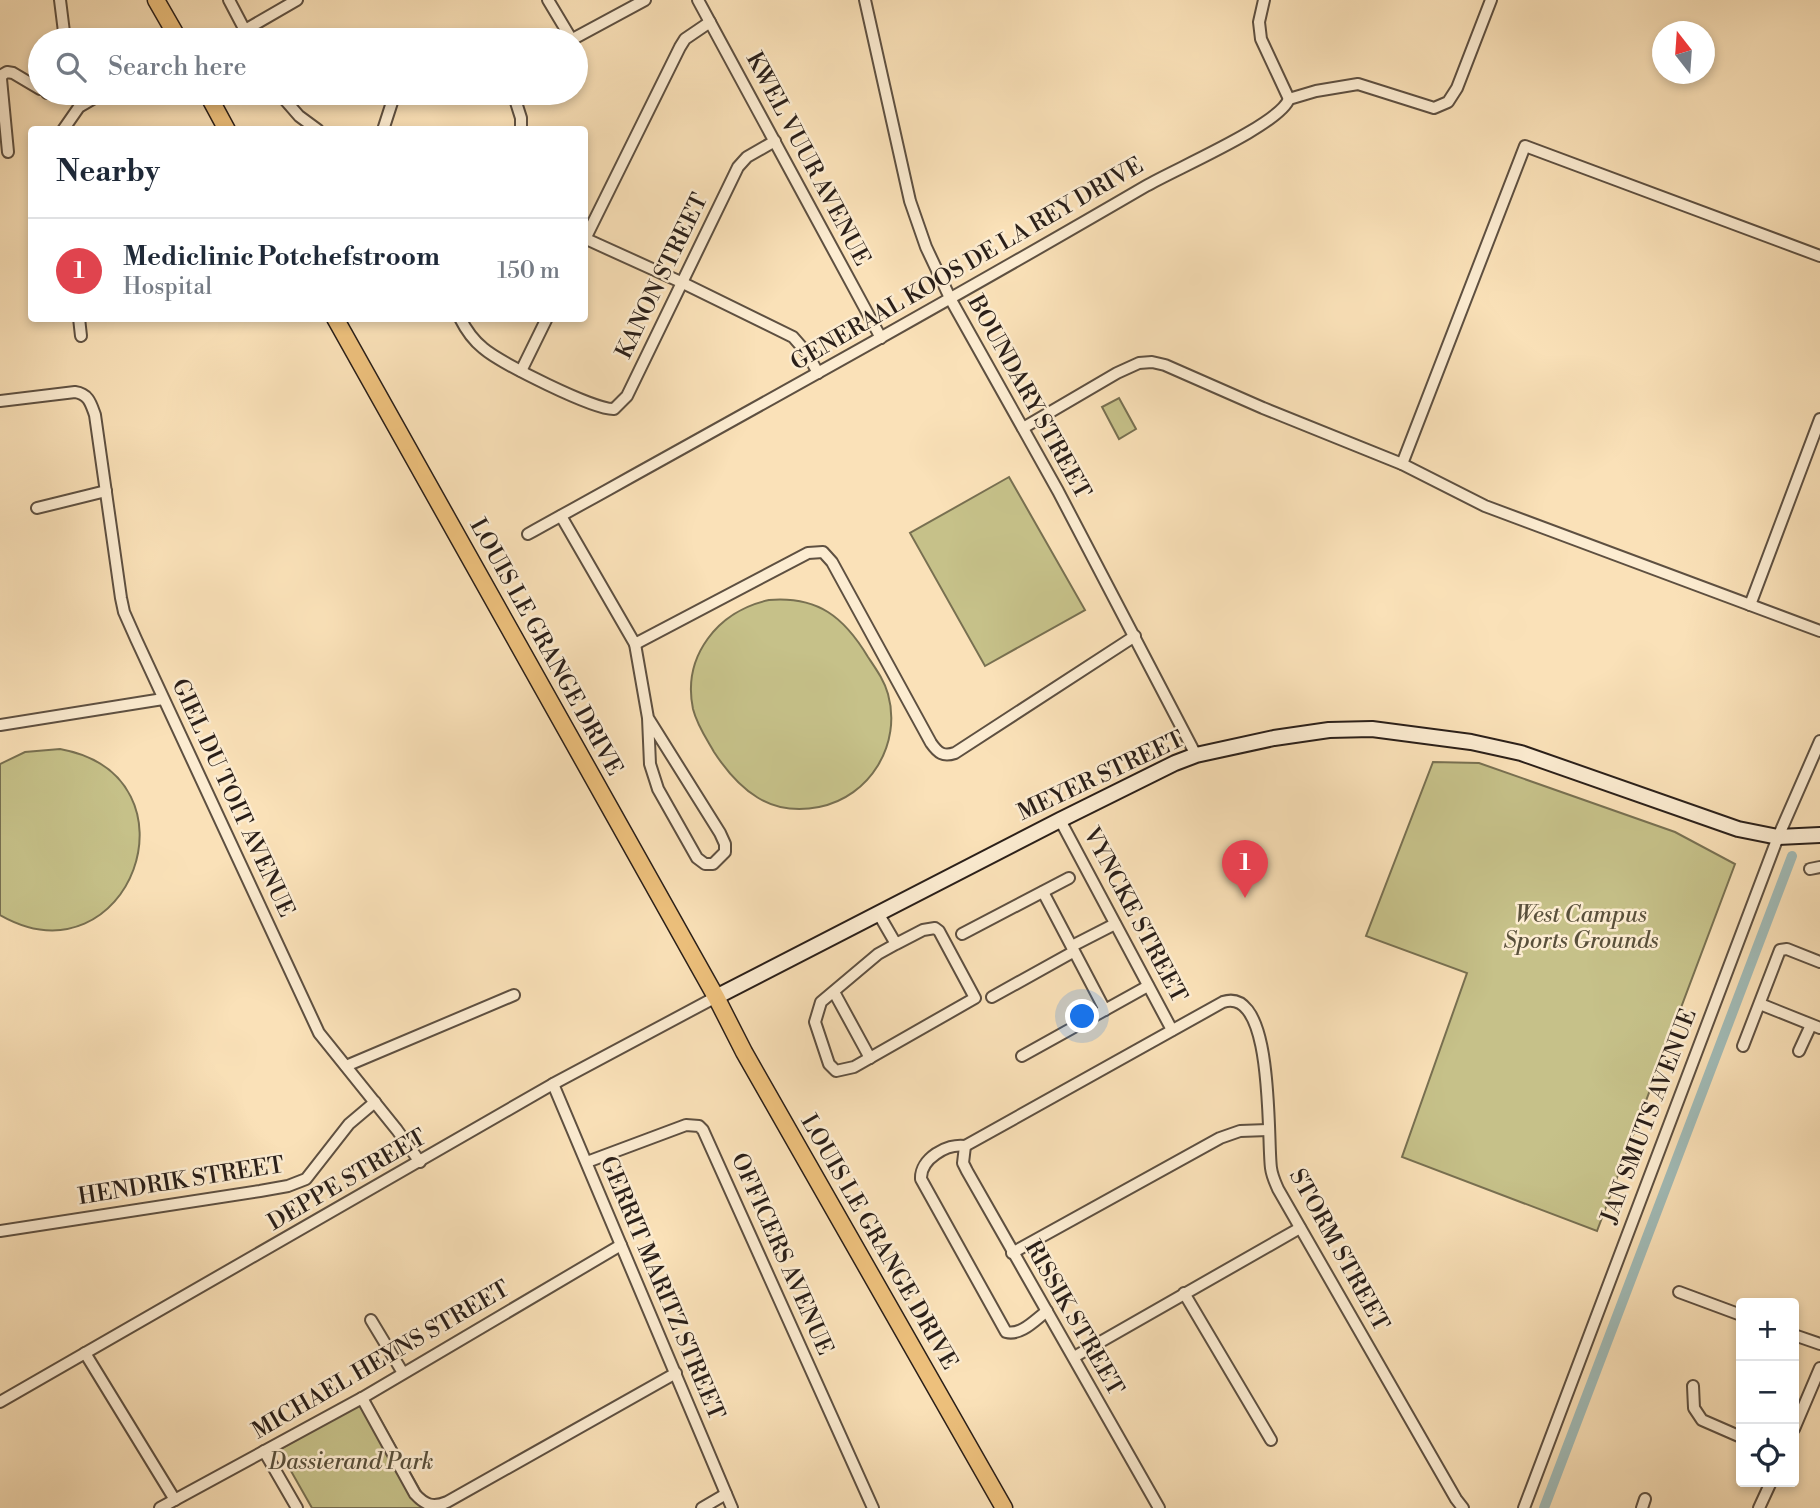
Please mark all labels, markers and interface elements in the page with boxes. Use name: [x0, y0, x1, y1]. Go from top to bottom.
north arrow: [1652, 21, 1715, 84]
search box: [28, 28, 588, 105]
street label: KWEL VUUR AVENUE: [740, 47, 876, 271]
icon: search: [52, 48, 90, 86]
text: Search here: [108, 51, 247, 83]
street label: GENERAAL KOOS DE LA REY DRIVE: [786, 151, 1148, 377]
text: Nearby: [56, 153, 160, 191]
street label: KANON STREET: [610, 189, 714, 363]
text: Mediclinic Potchefstroom: [123, 241, 440, 273]
text: 1: [73, 257, 85, 285]
text: 150 m: [497, 257, 560, 285]
text: Hospital: [123, 273, 212, 301]
street label: BOUNDARY STREET: [961, 289, 1097, 504]
street label: LOUIS LE GRANGE DRIVE: [463, 513, 629, 781]
street label: GIEL DU TOIT AVENUE: [165, 674, 301, 922]
street label: MEYER STREET: [1013, 725, 1189, 827]
street label: VYNCKE STREET: [1077, 822, 1193, 1007]
pin: 1: [1222, 840, 1268, 898]
park label: West Campus Sports Grounds: [1503, 901, 1659, 955]
your location: [1065, 999, 1099, 1033]
street label: JAN SMUTS AVENUE: [1595, 1005, 1703, 1228]
street label: LOUIS LE GRANGE DRIVE: [794, 1109, 964, 1375]
street label: DEPPE STREET: [263, 1123, 431, 1237]
street label: OFFICERS AVENUE: [725, 1149, 839, 1359]
street label: HENDRIK STREET: [76, 1151, 286, 1211]
street label: GERRIT MARITZ STREET: [594, 1152, 730, 1424]
street label: STORM STREET: [1283, 1164, 1395, 1336]
street label: RISSIK STREET: [1018, 1236, 1130, 1400]
street label: MICHAEL HEYNS STREET: [247, 1275, 515, 1445]
map controls: [1736, 1298, 1799, 1487]
button: +: [1736, 1298, 1799, 1361]
button: −: [1736, 1361, 1799, 1424]
button: locate: [1736, 1424, 1799, 1487]
park label: Dassierand Park: [268, 1448, 433, 1476]

